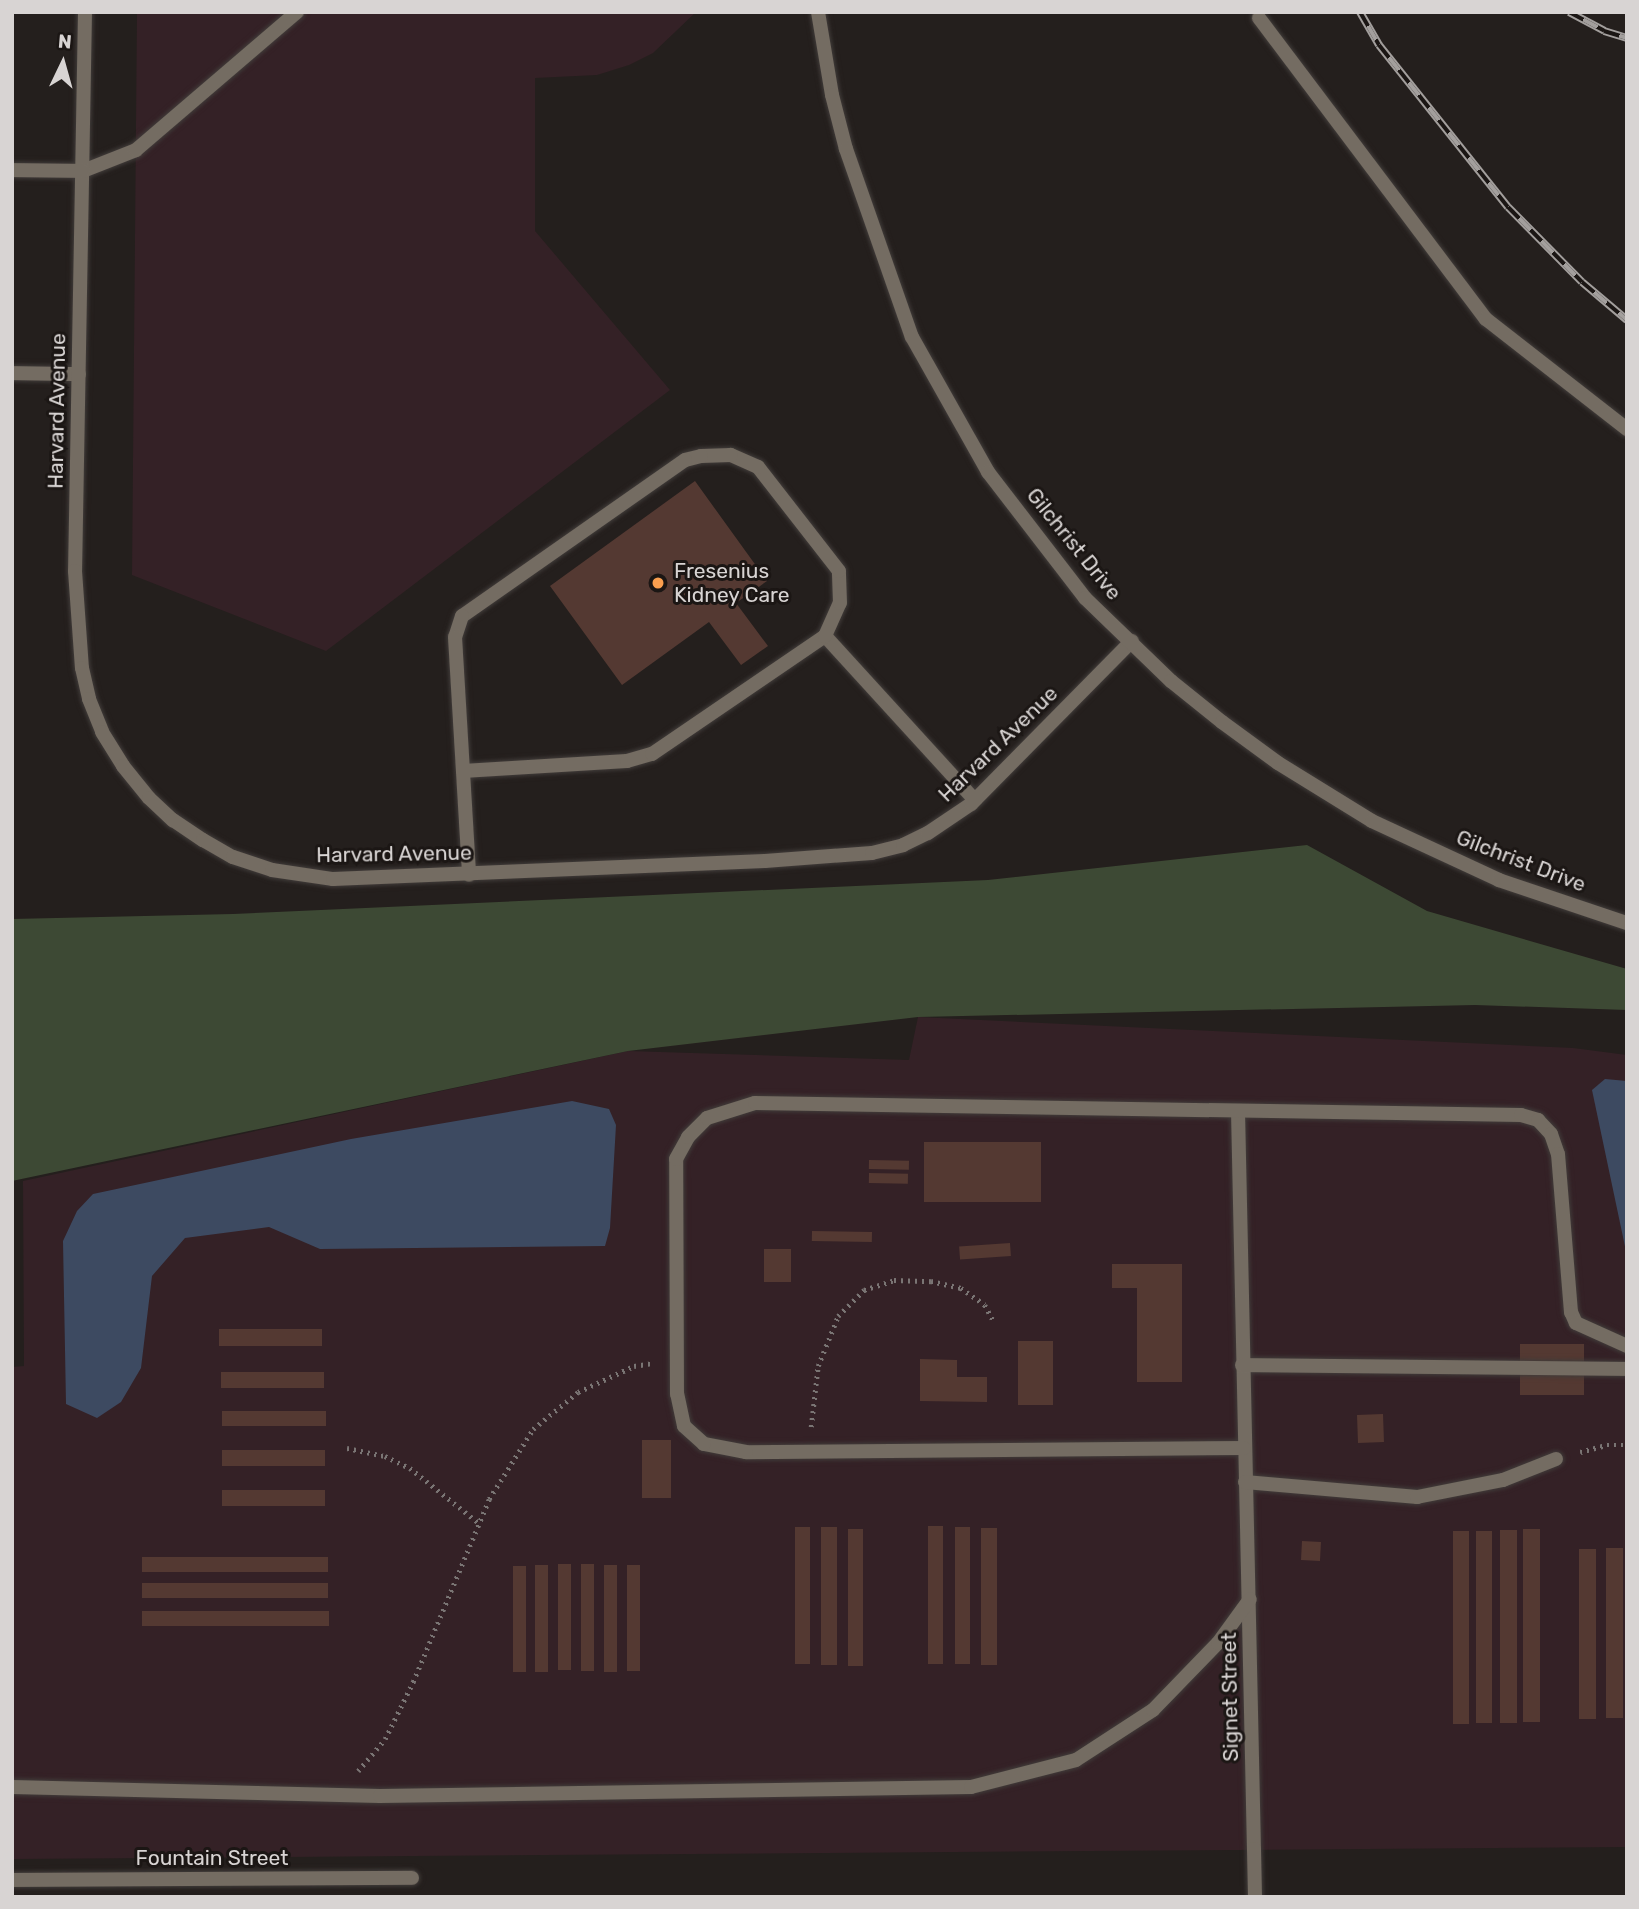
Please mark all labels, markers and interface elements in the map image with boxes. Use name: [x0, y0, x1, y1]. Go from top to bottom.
north arrow: [28, 28, 98, 98]
text: N: [57, 30, 73, 54]
street label: Harvard Avenue: [43, 333, 71, 489]
street label: Gilchrist Drive: [1021, 483, 1127, 605]
place label: Fresenius Kidney Care: [674, 558, 790, 608]
marker: Fresenius Kidney Care: [648, 573, 668, 593]
street label: Harvard Avenue: [933, 681, 1063, 807]
street label: Gilchrist Drive: [1453, 825, 1589, 897]
street label: Harvard Avenue: [316, 840, 472, 868]
street label: Signet Street: [1216, 1632, 1244, 1762]
street label: Fountain Street: [136, 1845, 288, 1871]

